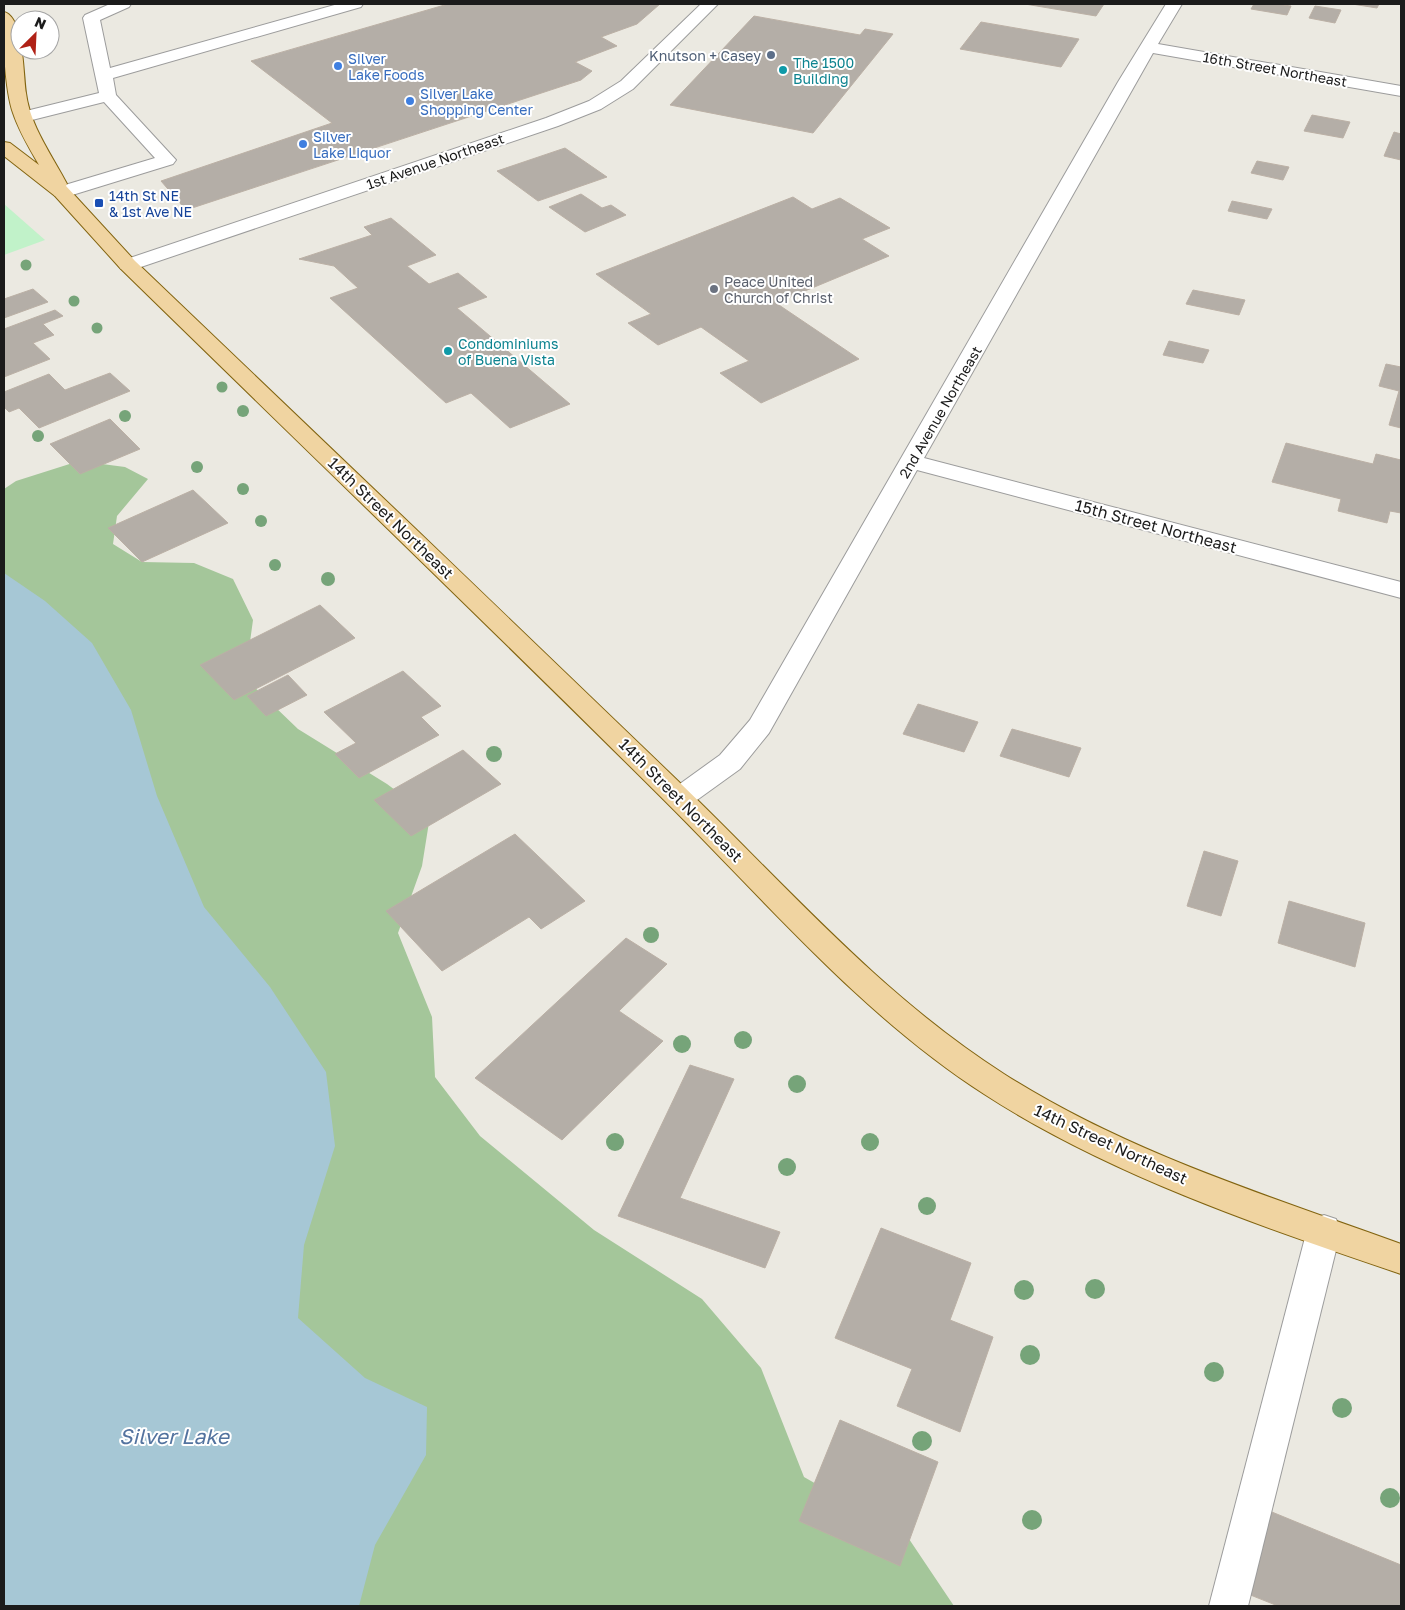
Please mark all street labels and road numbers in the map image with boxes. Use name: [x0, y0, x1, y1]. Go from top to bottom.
street label: 16th Street Northeast: [1202, 48, 1348, 90]
street label: 1st Avenue Northeast: [364, 129, 506, 193]
street label: 2nd Avenue Northeast: [895, 343, 985, 481]
street label: 14th Street Northeast: [324, 453, 458, 583]
street label: 15th Street Northeast: [1073, 495, 1239, 557]
street label: 14th Street Northeast: [615, 734, 747, 866]
street label: 14th Street Northeast: [1031, 1100, 1191, 1188]

